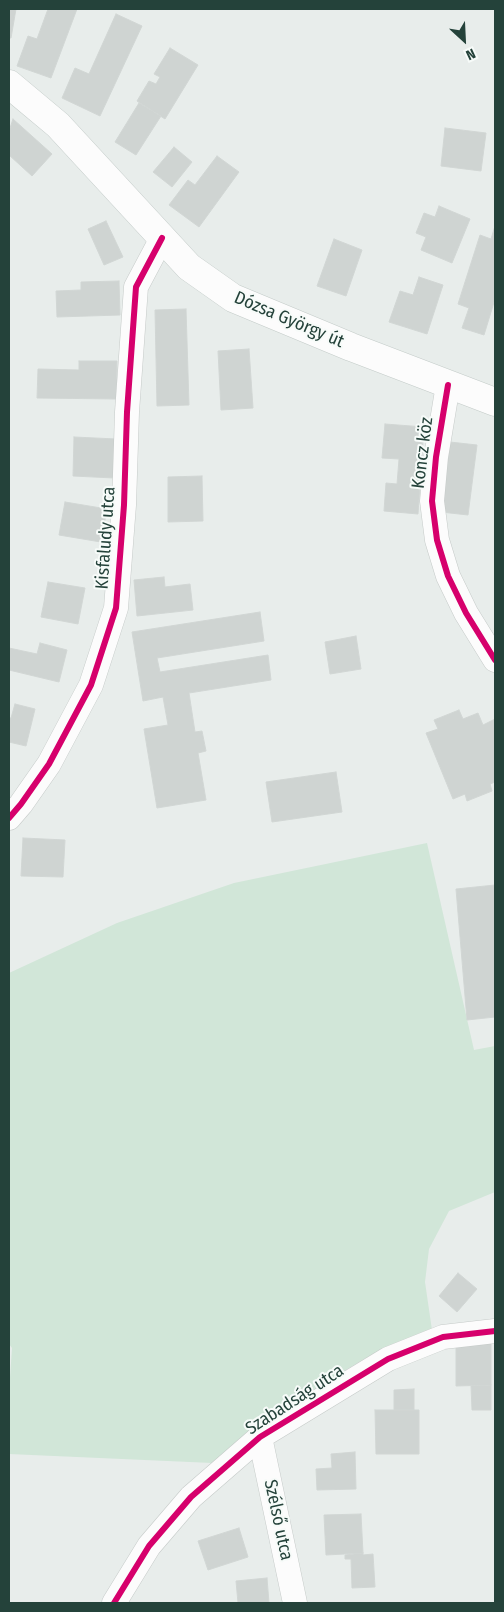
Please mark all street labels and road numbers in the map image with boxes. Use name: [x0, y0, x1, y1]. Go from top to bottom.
street label: Dózsa György út: [231, 287, 347, 353]
street label: Koncz köz: [408, 416, 438, 490]
street label: Kisfaludy utca: [92, 486, 120, 590]
street label: Szabadság utca: [242, 1360, 348, 1440]
street label: Szélső utca: [259, 1478, 297, 1562]

